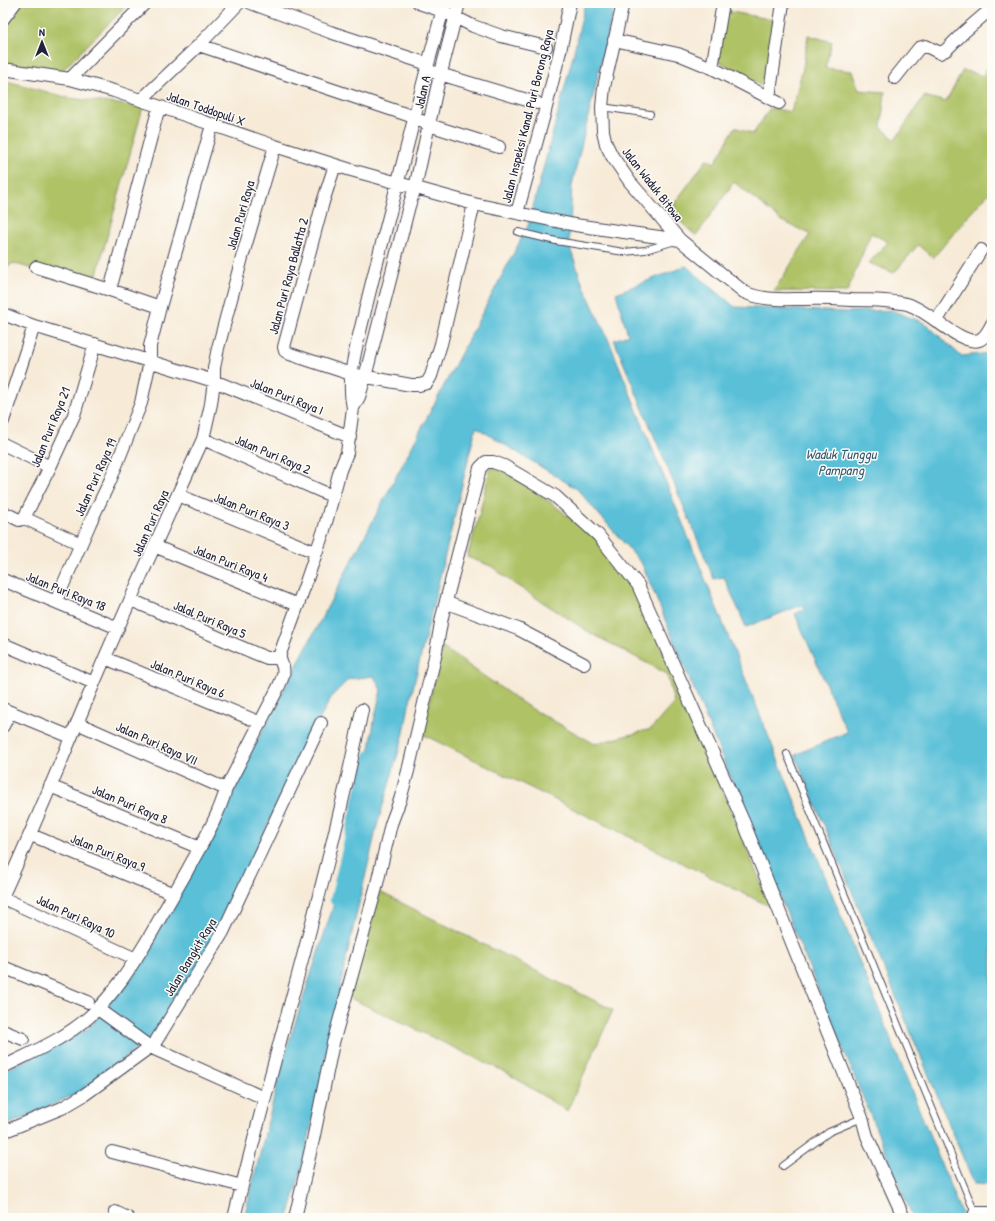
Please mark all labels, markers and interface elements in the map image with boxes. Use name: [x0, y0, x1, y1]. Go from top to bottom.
north arrow: [22, 22, 62, 62]
text: N: [39, 25, 45, 39]
street label: Jalan Inspeksi Kanal Puri Borong Raya: [497, 27, 557, 205]
street label: Jalan A: [409, 73, 435, 110]
street label: Jalan Toddopuli X: [164, 86, 248, 130]
street label: Jalan Waduk Bitowa: [618, 143, 688, 225]
street label: Jalan Puri Raya: [222, 178, 258, 252]
street label: Jalan Puri Raya Ballatta 2: [264, 216, 312, 336]
street label: Jalan Puri Raya I: [248, 373, 326, 419]
street label: Jalan Puri Raya 21: [26, 384, 74, 470]
street label: Jalan Puri Raya 2: [232, 430, 314, 478]
street label: Jalan Puri Raya 19: [70, 435, 120, 519]
water label: Waduk Tunggu Pampang: [806, 444, 878, 480]
street label: Jalan Puri Raya: [127, 487, 173, 559]
street label: Jalan Puri Raya 3: [211, 488, 293, 534]
street label: Jalan Puri Raya 4: [191, 540, 271, 586]
street label: Jalan Puri Raya 18: [23, 567, 109, 615]
street label: Jalal Puri Raya 5: [171, 596, 250, 643]
street label: Jalan Puri Raya 6: [148, 654, 228, 702]
street label: Jalan Puri Raya VII: [113, 717, 201, 769]
street label: Jalan Puri Raya 8: [90, 780, 171, 828]
street label: Jalan Puri Raya 9: [68, 829, 148, 875]
street label: Jalan Puri Raya 10: [34, 890, 118, 942]
street label: Jalan Bangkit Raya: [160, 915, 220, 999]

